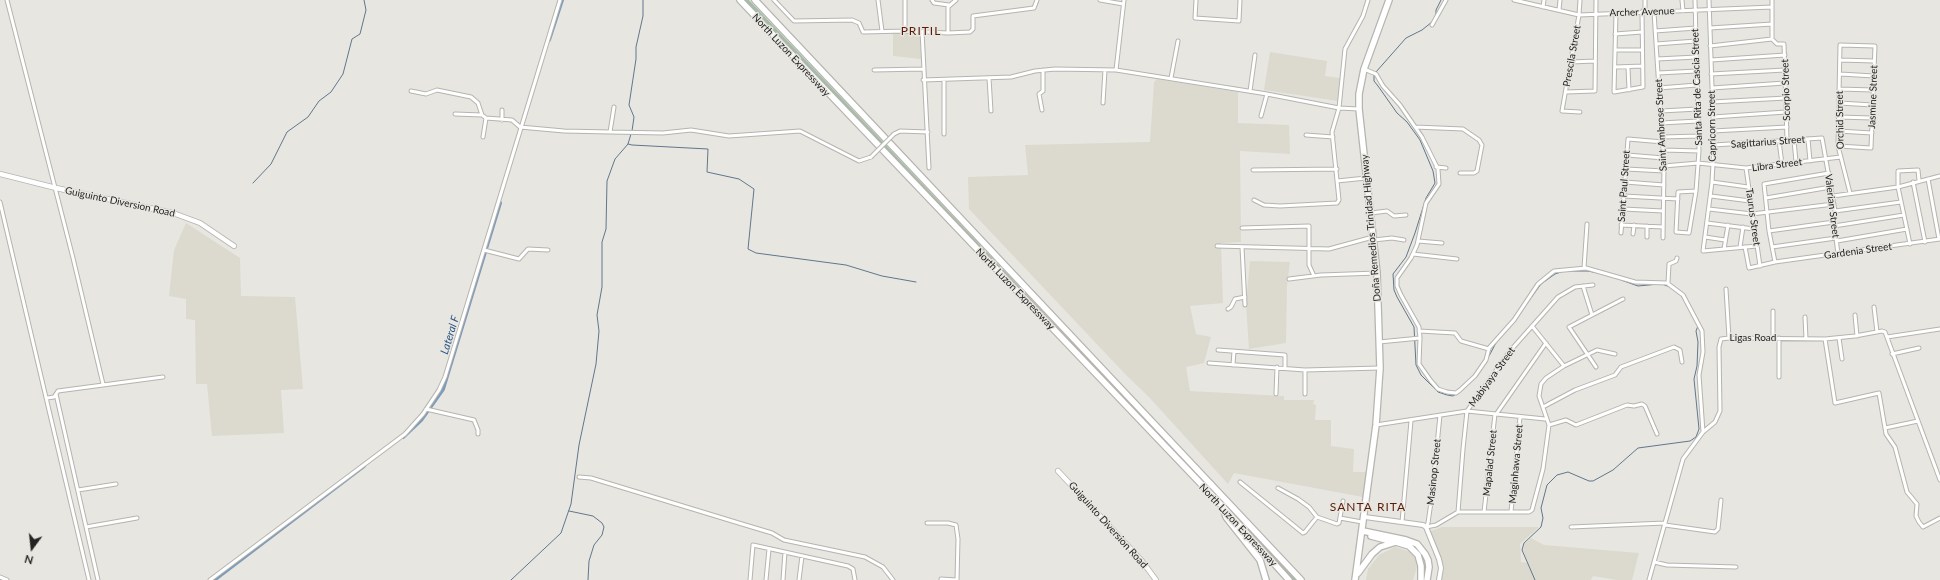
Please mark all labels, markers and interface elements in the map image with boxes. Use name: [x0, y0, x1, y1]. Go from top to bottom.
street label: Archer Avenue: [1609, 5, 1675, 19]
street label: North Luzon Expressway: [750, 11, 832, 99]
district label: PRITIL: [901, 24, 941, 38]
street label: Prescila Street: [1561, 24, 1583, 88]
street label: Santa Rita de Cascia Street: [1689, 28, 1705, 146]
street label: Scorpio Street: [1779, 59, 1793, 121]
street label: Jasmine Street: [1866, 65, 1880, 129]
street label: Saint Ambrose Street: [1653, 78, 1669, 172]
street label: Capricorn Street: [1705, 90, 1719, 162]
street label: Orchid Street: [1833, 91, 1847, 149]
street label: Sagittarius Street: [1730, 133, 1806, 151]
street label: Saint Paul Street: [1616, 150, 1632, 222]
street label: Doña Remedios Trinidad Highway: [1359, 154, 1383, 302]
street label: Libra Street: [1751, 156, 1803, 174]
street label: Valerian Street: [1822, 173, 1842, 239]
street label: Guiguinto Diversion Road: [64, 184, 176, 220]
street label: Taurus Street: [1743, 188, 1763, 246]
street label: Gardenia Street: [1823, 240, 1893, 262]
street label: North Luzon Expressway: [973, 246, 1057, 332]
water label: Lateral F: [438, 314, 462, 356]
street label: Ligas Road: [1730, 332, 1776, 344]
street label: Mabiyaya Street: [1466, 345, 1518, 409]
street label: Maginhawa Street: [1507, 424, 1525, 504]
street label: Mapalad Street: [1481, 429, 1499, 497]
street label: Masinop Street: [1425, 438, 1443, 506]
street label: Guiguinto Diversion Road: [1066, 479, 1150, 571]
street label: North Luzon Expressway: [1197, 481, 1279, 569]
district label: SANTA RITA: [1330, 500, 1406, 514]
north arrow: [12, 528, 52, 568]
text: N: [23, 553, 35, 567]

